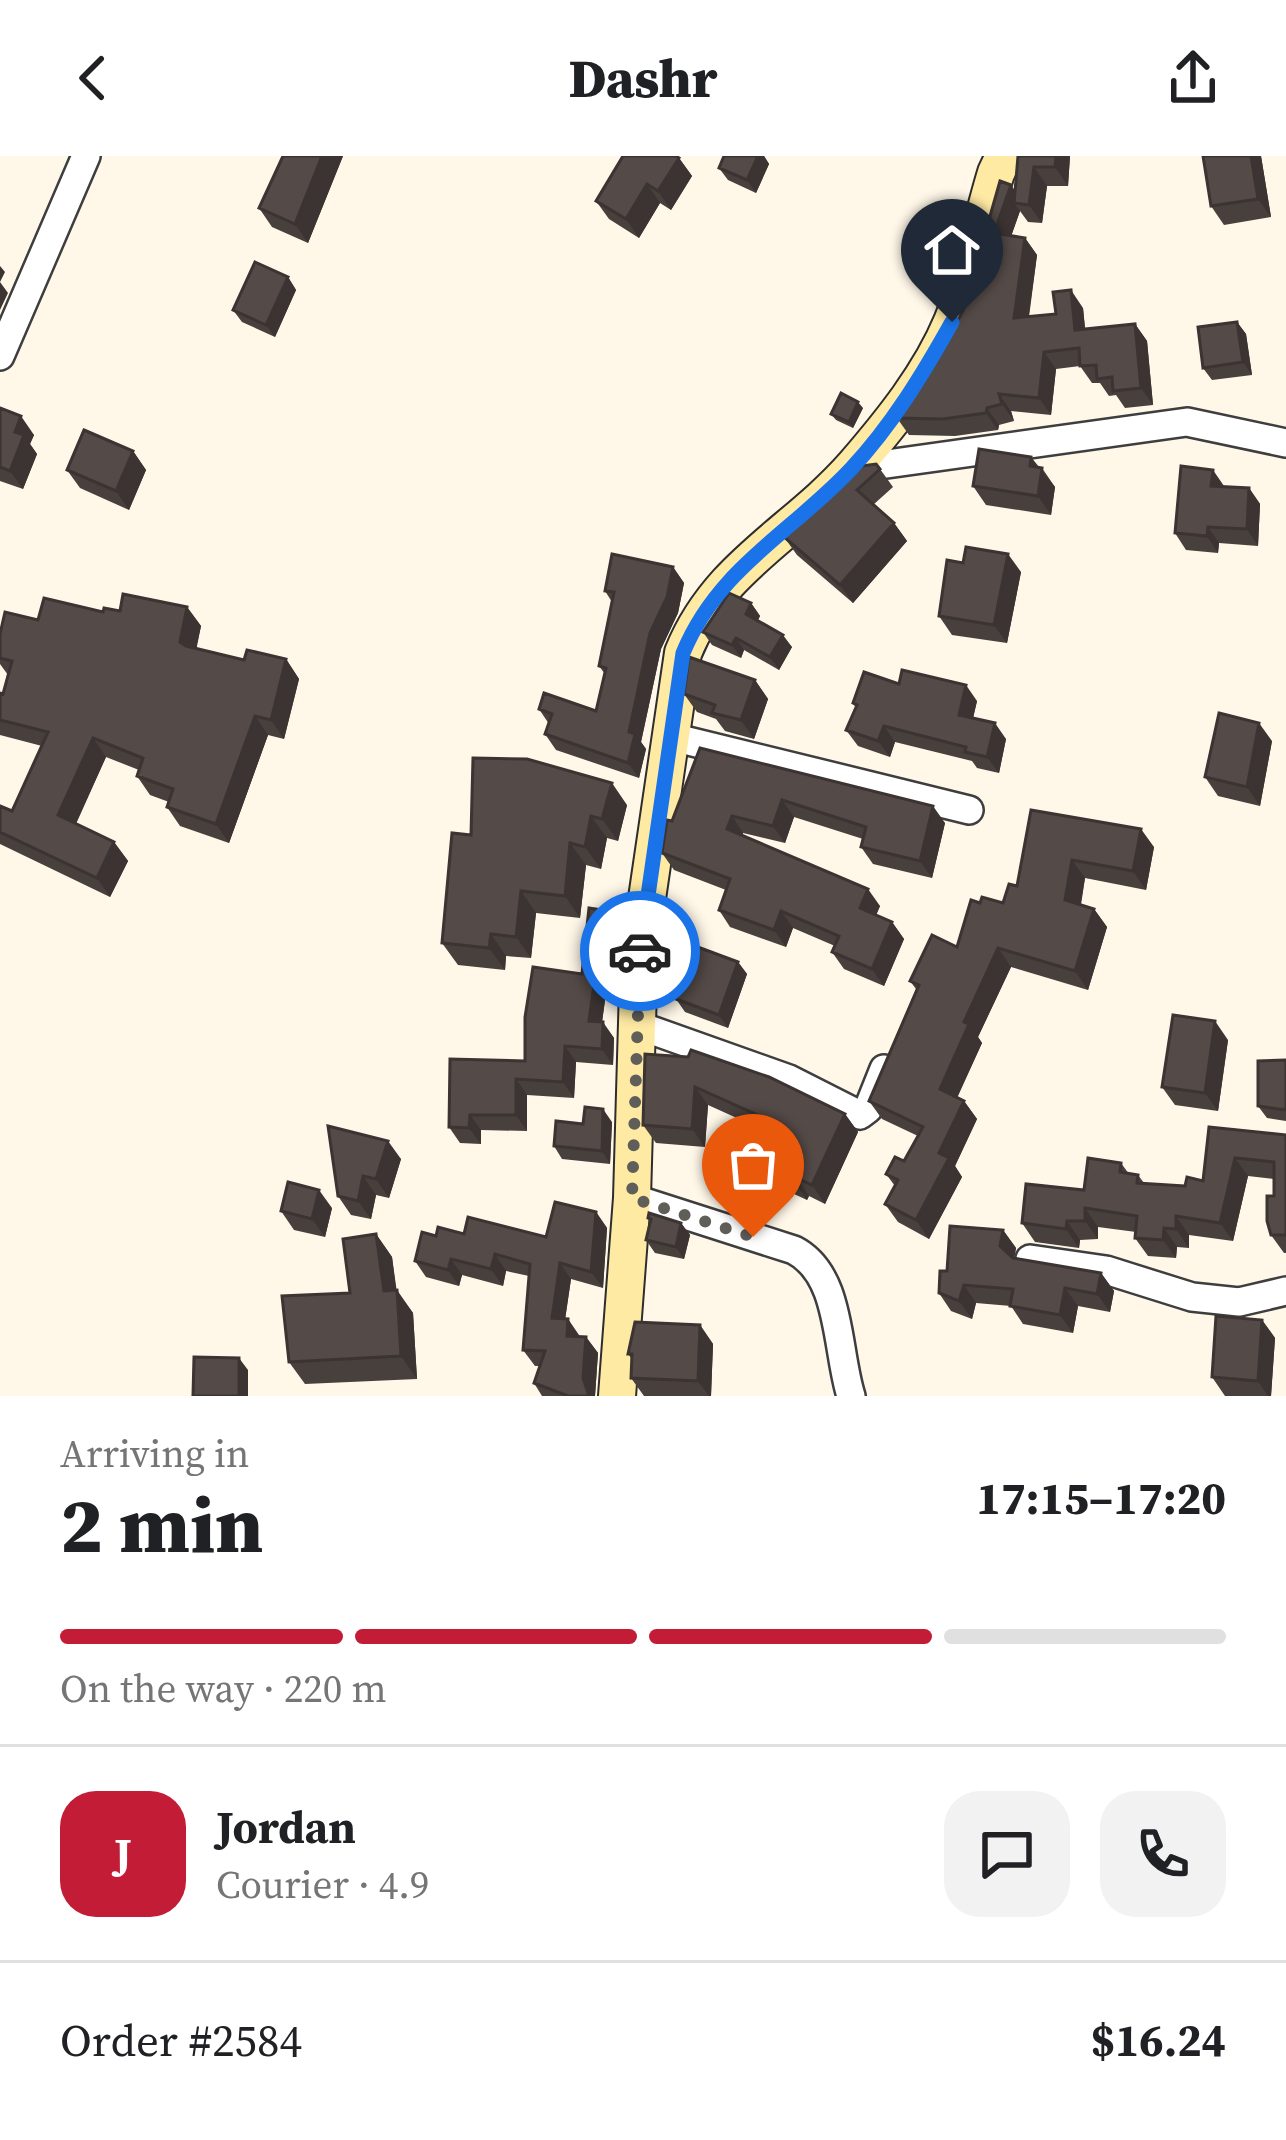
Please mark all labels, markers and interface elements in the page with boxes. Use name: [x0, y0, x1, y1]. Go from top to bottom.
text: Dashr: [569, 41, 717, 115]
icon: back: [60, 45, 126, 111]
icon: share: [1160, 45, 1226, 111]
pin: [901, 199, 1003, 322]
icon: home: [919, 217, 985, 283]
courier: [580, 891, 700, 1011]
icon: car: [607, 918, 673, 984]
pin: [702, 1114, 804, 1237]
icon: bag: [720, 1132, 786, 1198]
text: Arriving in: [60, 1427, 249, 1480]
text: 17:15–17:20: [976, 1467, 1226, 1529]
text: 2 min: [60, 1471, 263, 1578]
text: On the way · 220 m: [60, 1662, 387, 1715]
button: chat: [944, 1791, 1070, 1917]
button: phone: [1100, 1791, 1226, 1917]
text: Jordan: [216, 1796, 356, 1858]
text: J: [114, 1823, 132, 1885]
text: Courier · 4.9: [216, 1858, 429, 1911]
text: Order #2584: [60, 2009, 302, 2071]
text: $16.24: [1091, 2009, 1226, 2071]

